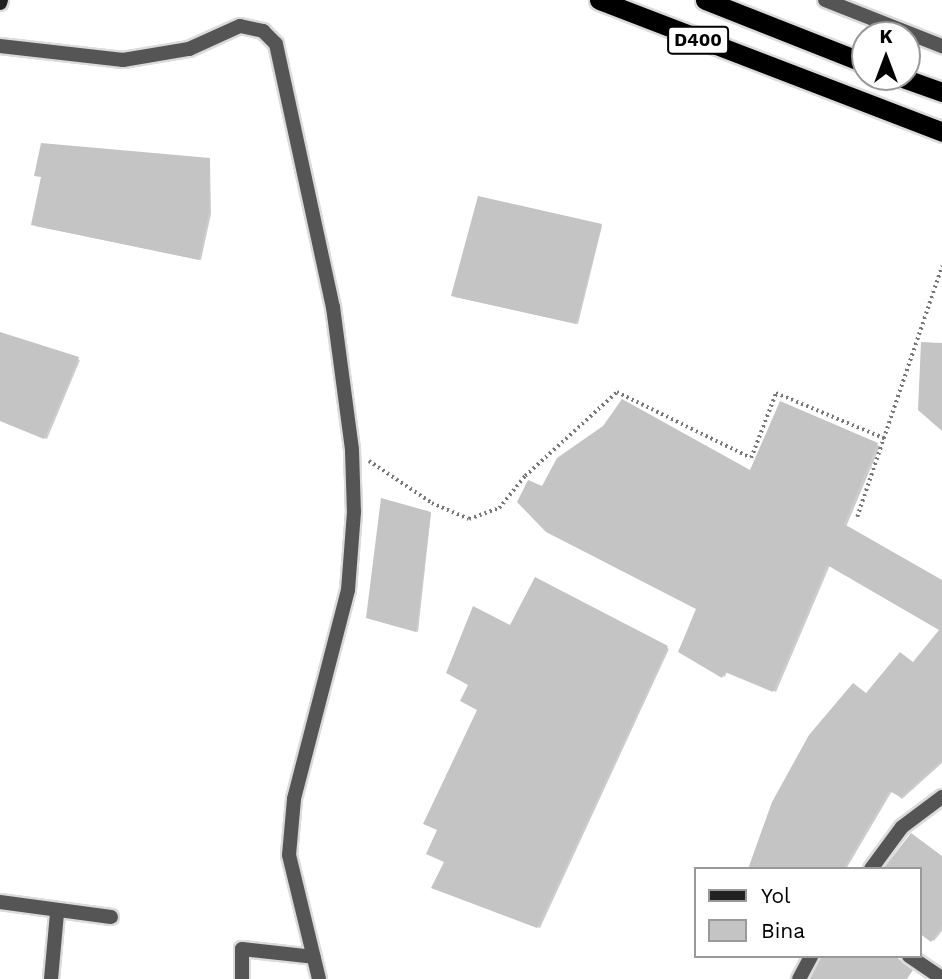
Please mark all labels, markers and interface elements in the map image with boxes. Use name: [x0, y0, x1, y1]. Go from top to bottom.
north arrow: [851, 21, 921, 91]
text: K: [879, 25, 893, 48]
road number: D400: [666, 26, 730, 55]
legend: [694, 867, 921, 958]
text: Yol: [761, 883, 791, 908]
text: Bina: [761, 918, 805, 943]

